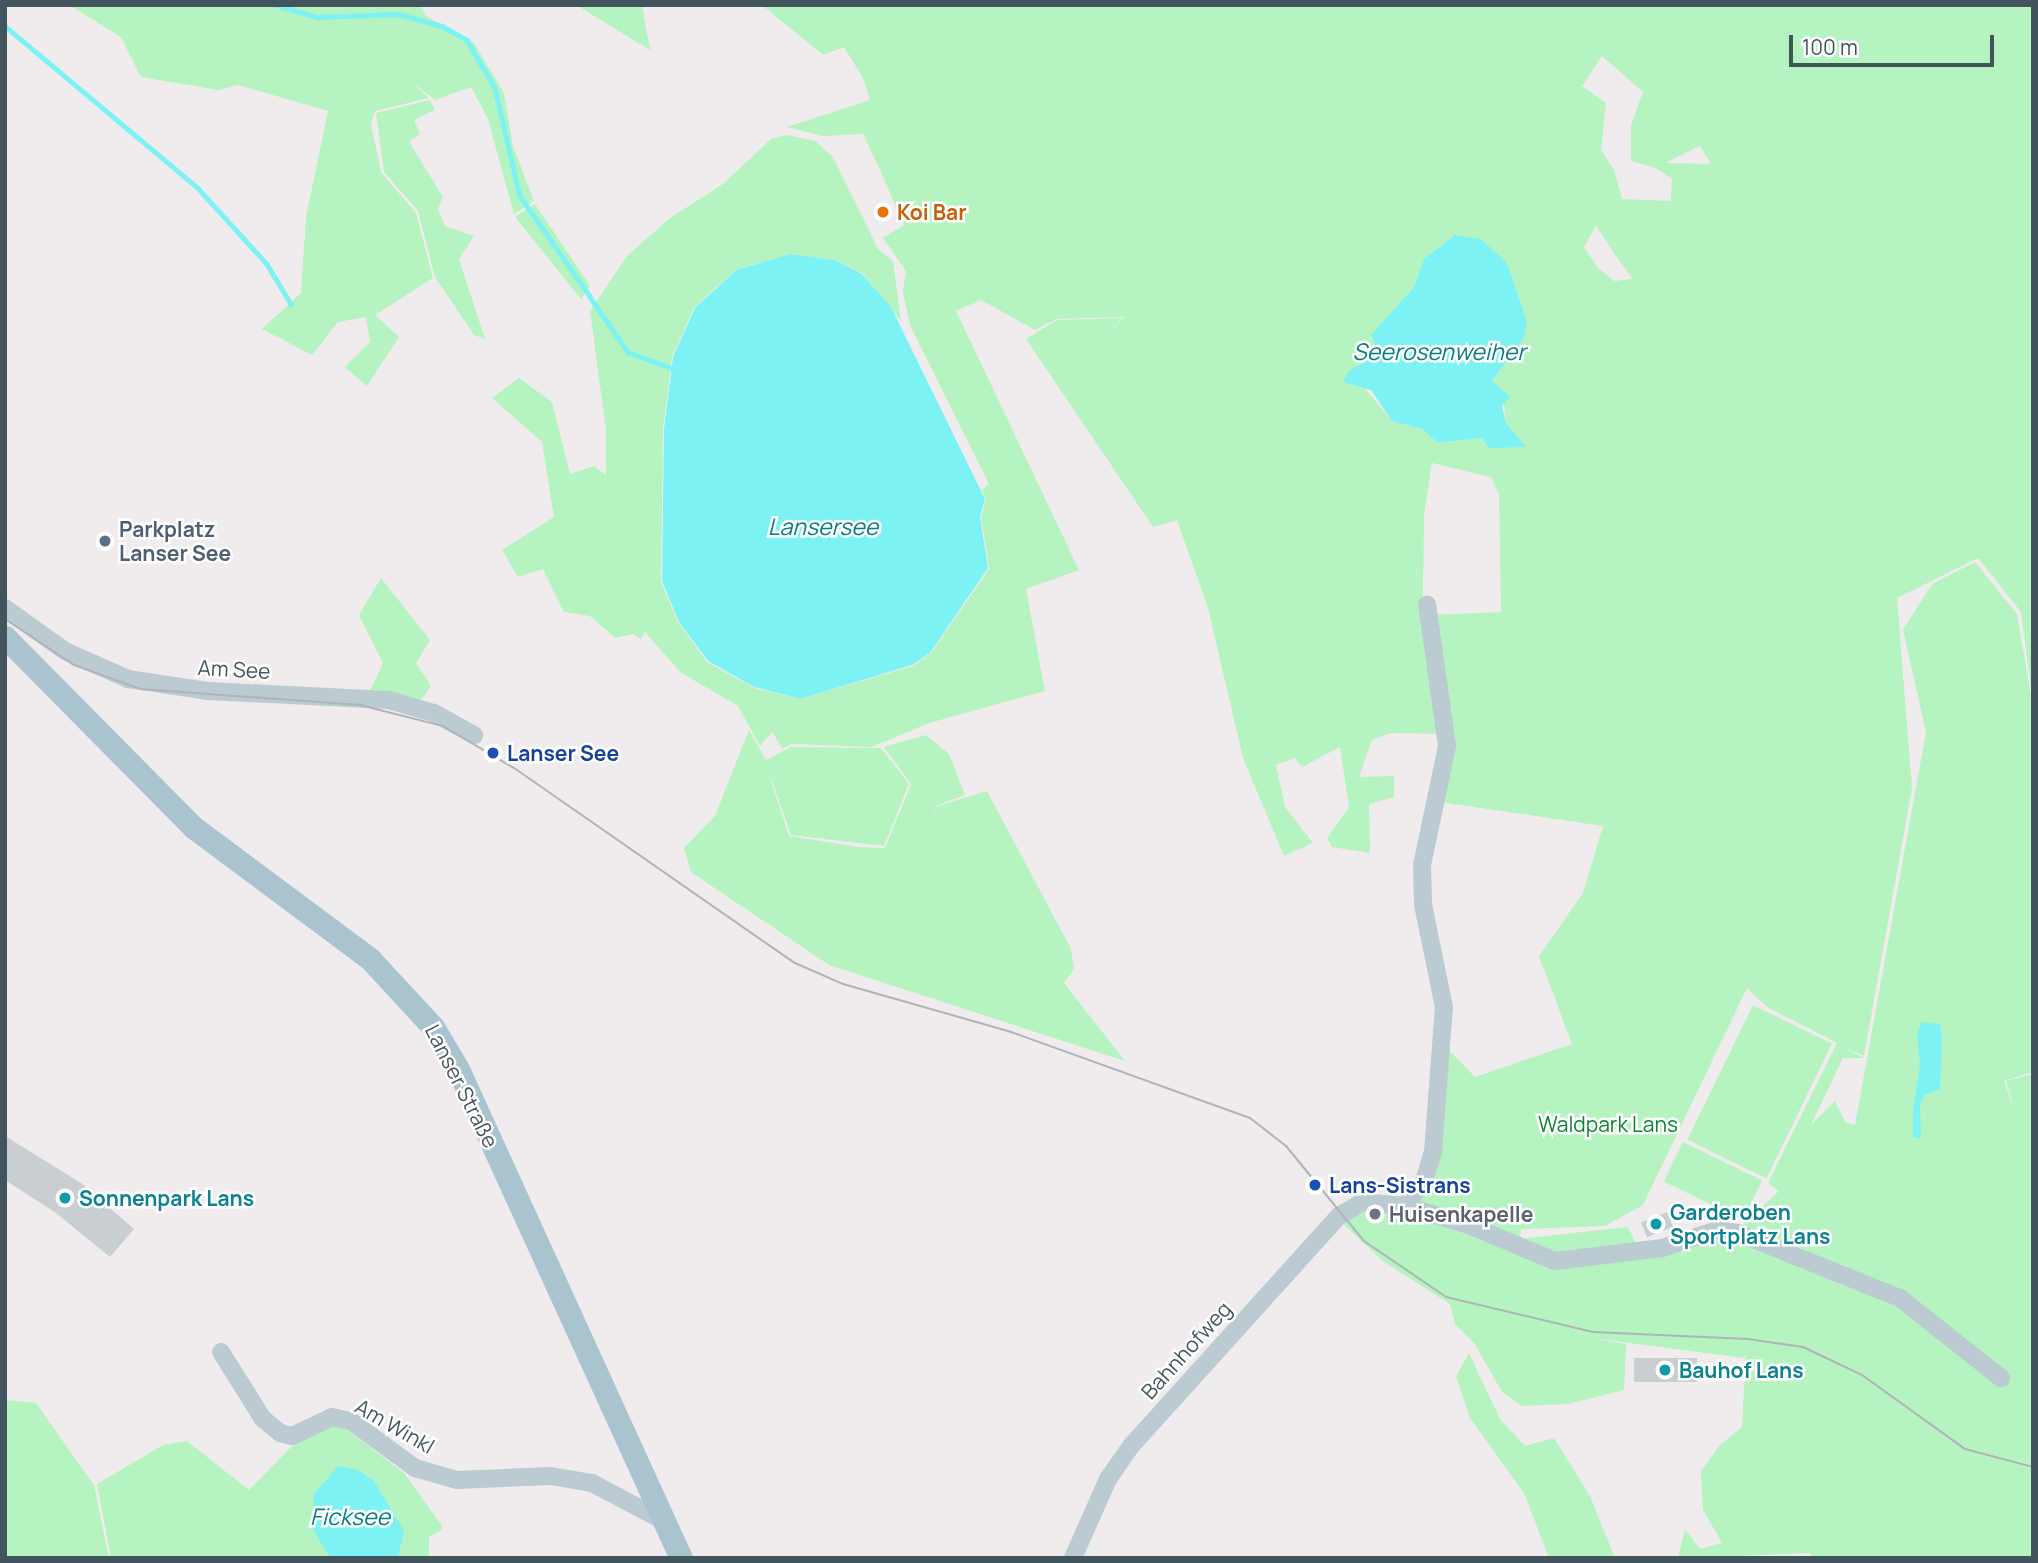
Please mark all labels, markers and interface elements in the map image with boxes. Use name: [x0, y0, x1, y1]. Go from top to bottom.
scale bar: [1793, 21, 1998, 65]
text: 100 m: [1802, 33, 1858, 61]
place label: Koi Bar: [897, 199, 967, 225]
marker: Koi Bar: [875, 204, 891, 220]
water label: Seerosenweiher: [1353, 337, 1525, 365]
water label: Lansersee: [768, 512, 878, 540]
place label: Parkplatz Lanser See: [119, 516, 231, 566]
marker: Parkplatz Lanser See: [97, 533, 113, 549]
street label: Am See: [197, 655, 271, 683]
place label: Lanser See: [507, 740, 619, 766]
marker: Lanser See: [485, 745, 501, 761]
street label: Lanser Straße: [420, 1020, 504, 1152]
park label: Waldpark Lans: [1538, 1111, 1678, 1137]
place label: Lans-Sistrans: [1329, 1172, 1471, 1198]
marker: Lans-Sistrans: [1307, 1177, 1323, 1193]
place label: Sonnenpark Lans: [79, 1185, 254, 1211]
marker: Sonnenpark Lans: [57, 1190, 73, 1206]
place label: Garderoben Sportplatz Lans: [1670, 1199, 1830, 1249]
place label: Huisenkapelle: [1389, 1201, 1533, 1227]
marker: Huisenkapelle: [1367, 1206, 1383, 1222]
marker: Garderoben Sportplatz Lans: [1648, 1216, 1664, 1232]
street label: Bahnhofweg: [1136, 1296, 1236, 1404]
place label: Bauhof Lans: [1679, 1357, 1804, 1383]
marker: Bauhof Lans: [1657, 1362, 1673, 1378]
street label: Am Winkl: [351, 1393, 439, 1459]
water label: Ficksee: [310, 1502, 390, 1530]

